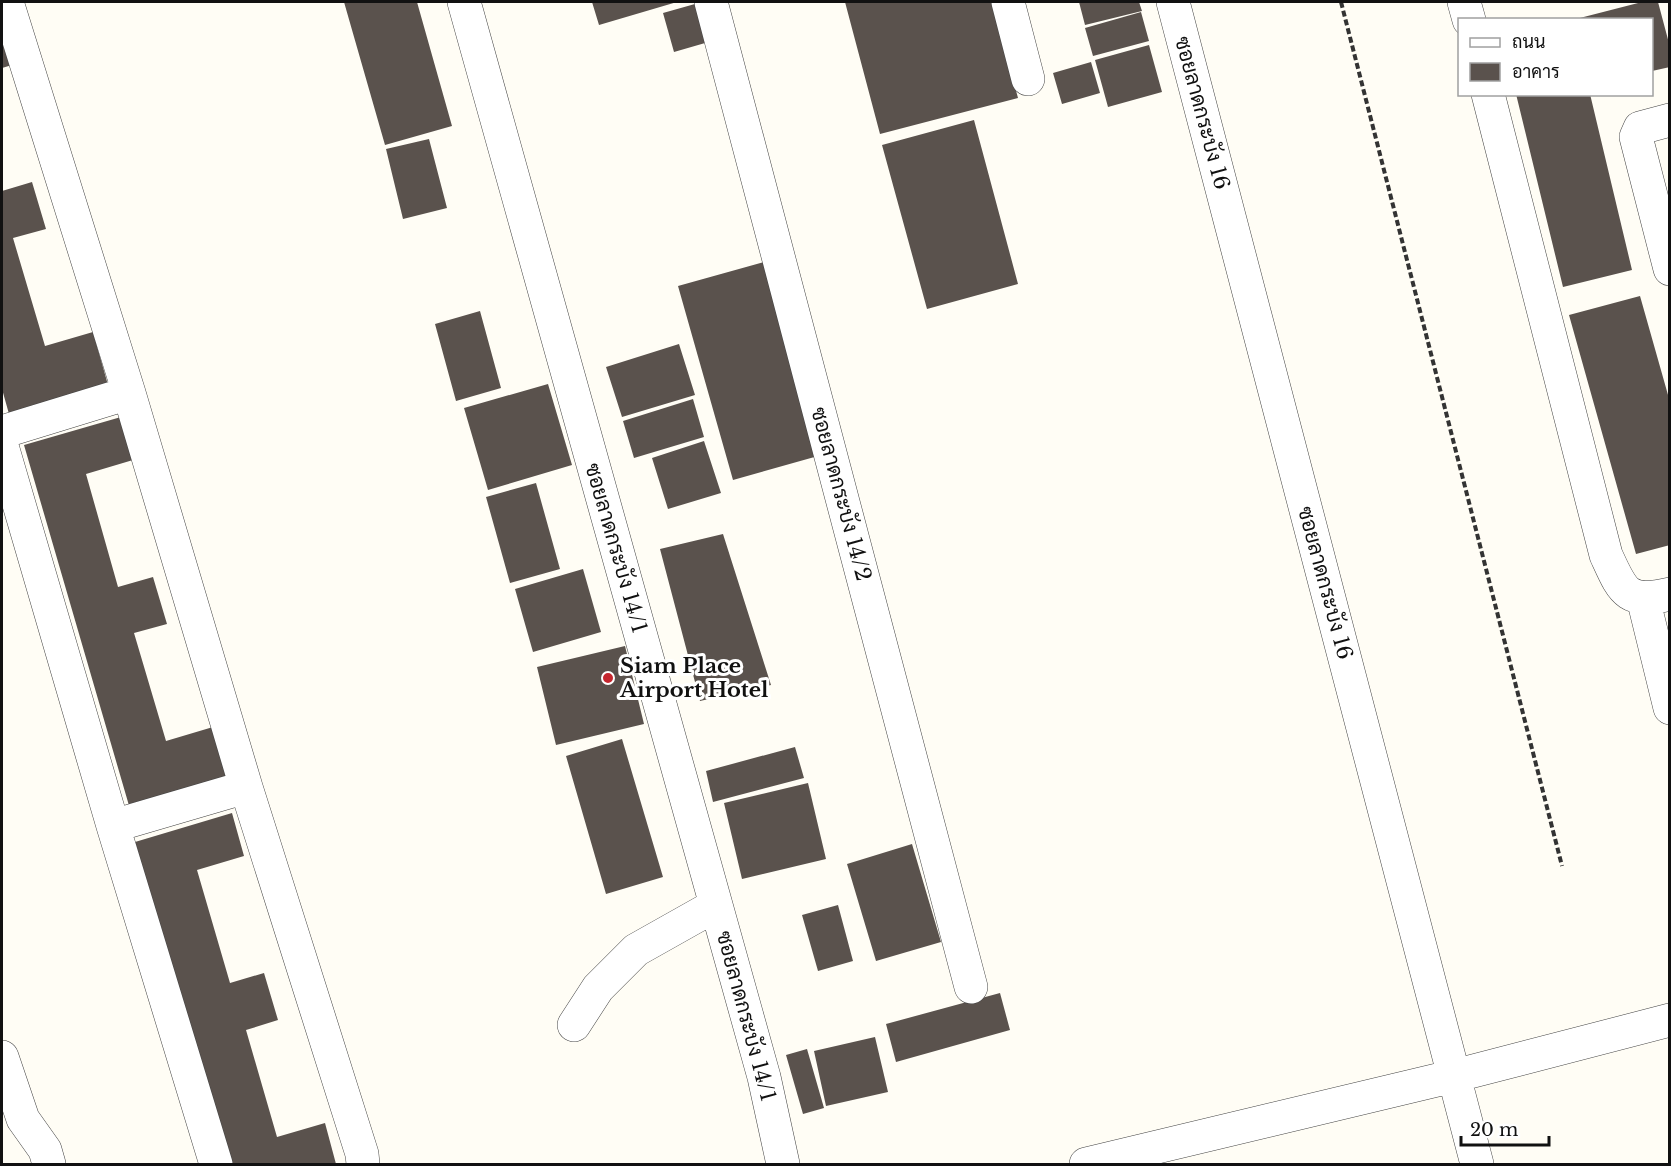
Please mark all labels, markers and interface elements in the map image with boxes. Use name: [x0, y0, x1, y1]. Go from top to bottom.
legend: [1458, 18, 1653, 96]
text: ถนน: [1512, 31, 1545, 53]
street label: ซอยลาดกระบัง 16: [1169, 34, 1235, 192]
text: อาคาร: [1512, 61, 1560, 83]
street label: ซอยลาดกระบัง 14/2: [805, 404, 877, 584]
street label: ซอยลาดกระบัง 14/1: [579, 460, 653, 636]
street label: ซอยลาดกระบัง 16: [1292, 504, 1358, 662]
place label: Siam Place Airport Hotel: [619, 653, 769, 703]
marker: Siam Place Airport Hotel: [601, 671, 615, 685]
street label: ซอยลาดกระบัง 14/1: [711, 928, 781, 1104]
scale bar: [1461, 1109, 1550, 1147]
text: 20 m: [1470, 1119, 1518, 1141]

